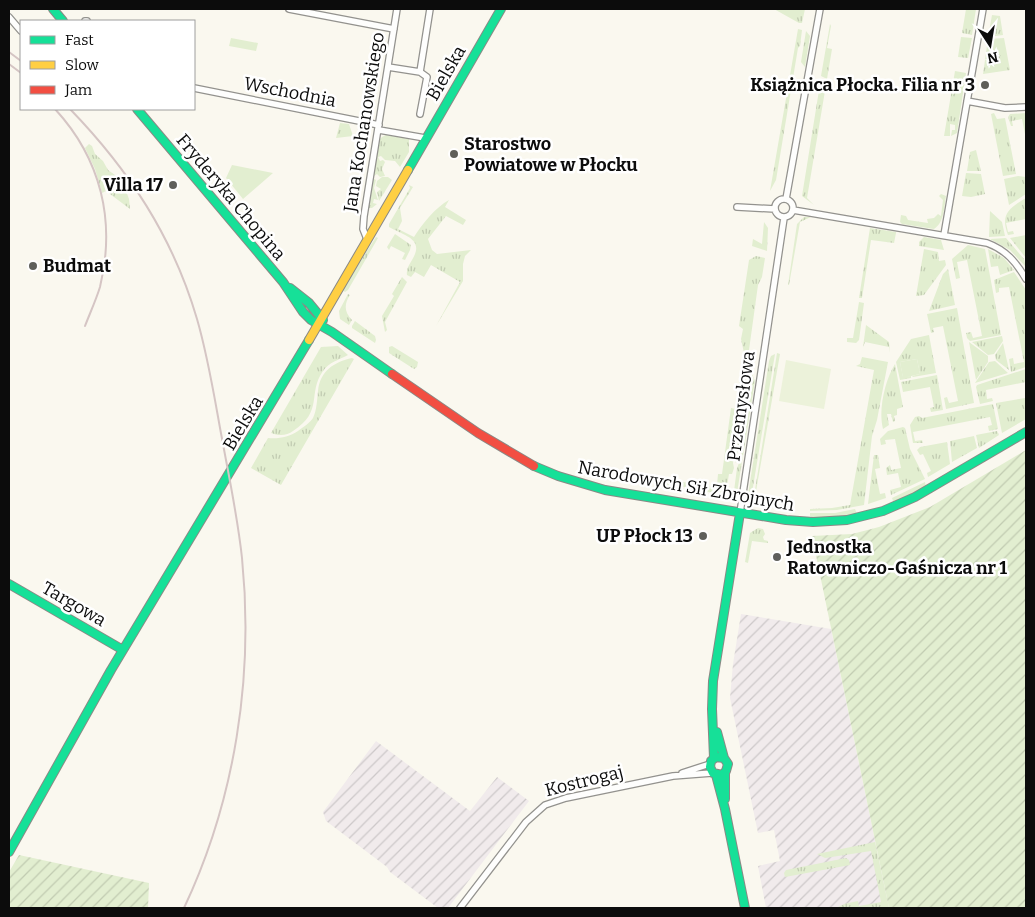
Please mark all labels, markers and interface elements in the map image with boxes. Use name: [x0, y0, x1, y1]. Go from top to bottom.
legend: [20, 20, 195, 110]
north arrow: [965, 20, 1015, 70]
street label: Jana Kochanowskiego: [339, 30, 389, 214]
text: Fast: [65, 31, 94, 49]
street label: Bielska: [422, 41, 471, 104]
text: N: [985, 48, 1000, 67]
text: Slow: [65, 56, 100, 74]
street label: Wschodnia: [242, 72, 338, 112]
place label: Książnica Płocka. Filia nr 3: [750, 74, 975, 96]
marker: Książnica Płocka. Filia nr 3: [979, 79, 991, 91]
text: Jam: [64, 81, 93, 99]
street label: Fryderyka Chopina: [172, 129, 290, 265]
place label: Starostwo Powiatowe w Płocku: [464, 133, 638, 176]
marker: Starostwo Powiatowe w Płocku: [448, 148, 460, 160]
place label: Villa 17: [103, 174, 163, 196]
marker: Villa 17: [167, 179, 179, 191]
place label: Budmat: [43, 255, 111, 277]
marker: Budmat: [27, 260, 39, 272]
street label: Przemysłowa: [722, 349, 760, 463]
street label: Bielska: [218, 392, 268, 454]
street label: Narodowych Sił Zbrojnych: [576, 456, 796, 516]
place label: UP Płock 13: [596, 525, 693, 547]
marker: UP Płock 13: [697, 530, 709, 542]
place label: Jednostka Ratowniczo-Gaśnicza nr 1: [786, 536, 1007, 579]
marker: Jednostka Ratowniczo-Gaśnicza nr 1: [771, 551, 783, 563]
street label: Targowa: [38, 577, 110, 631]
street label: Kostrogaj: [543, 761, 625, 801]

